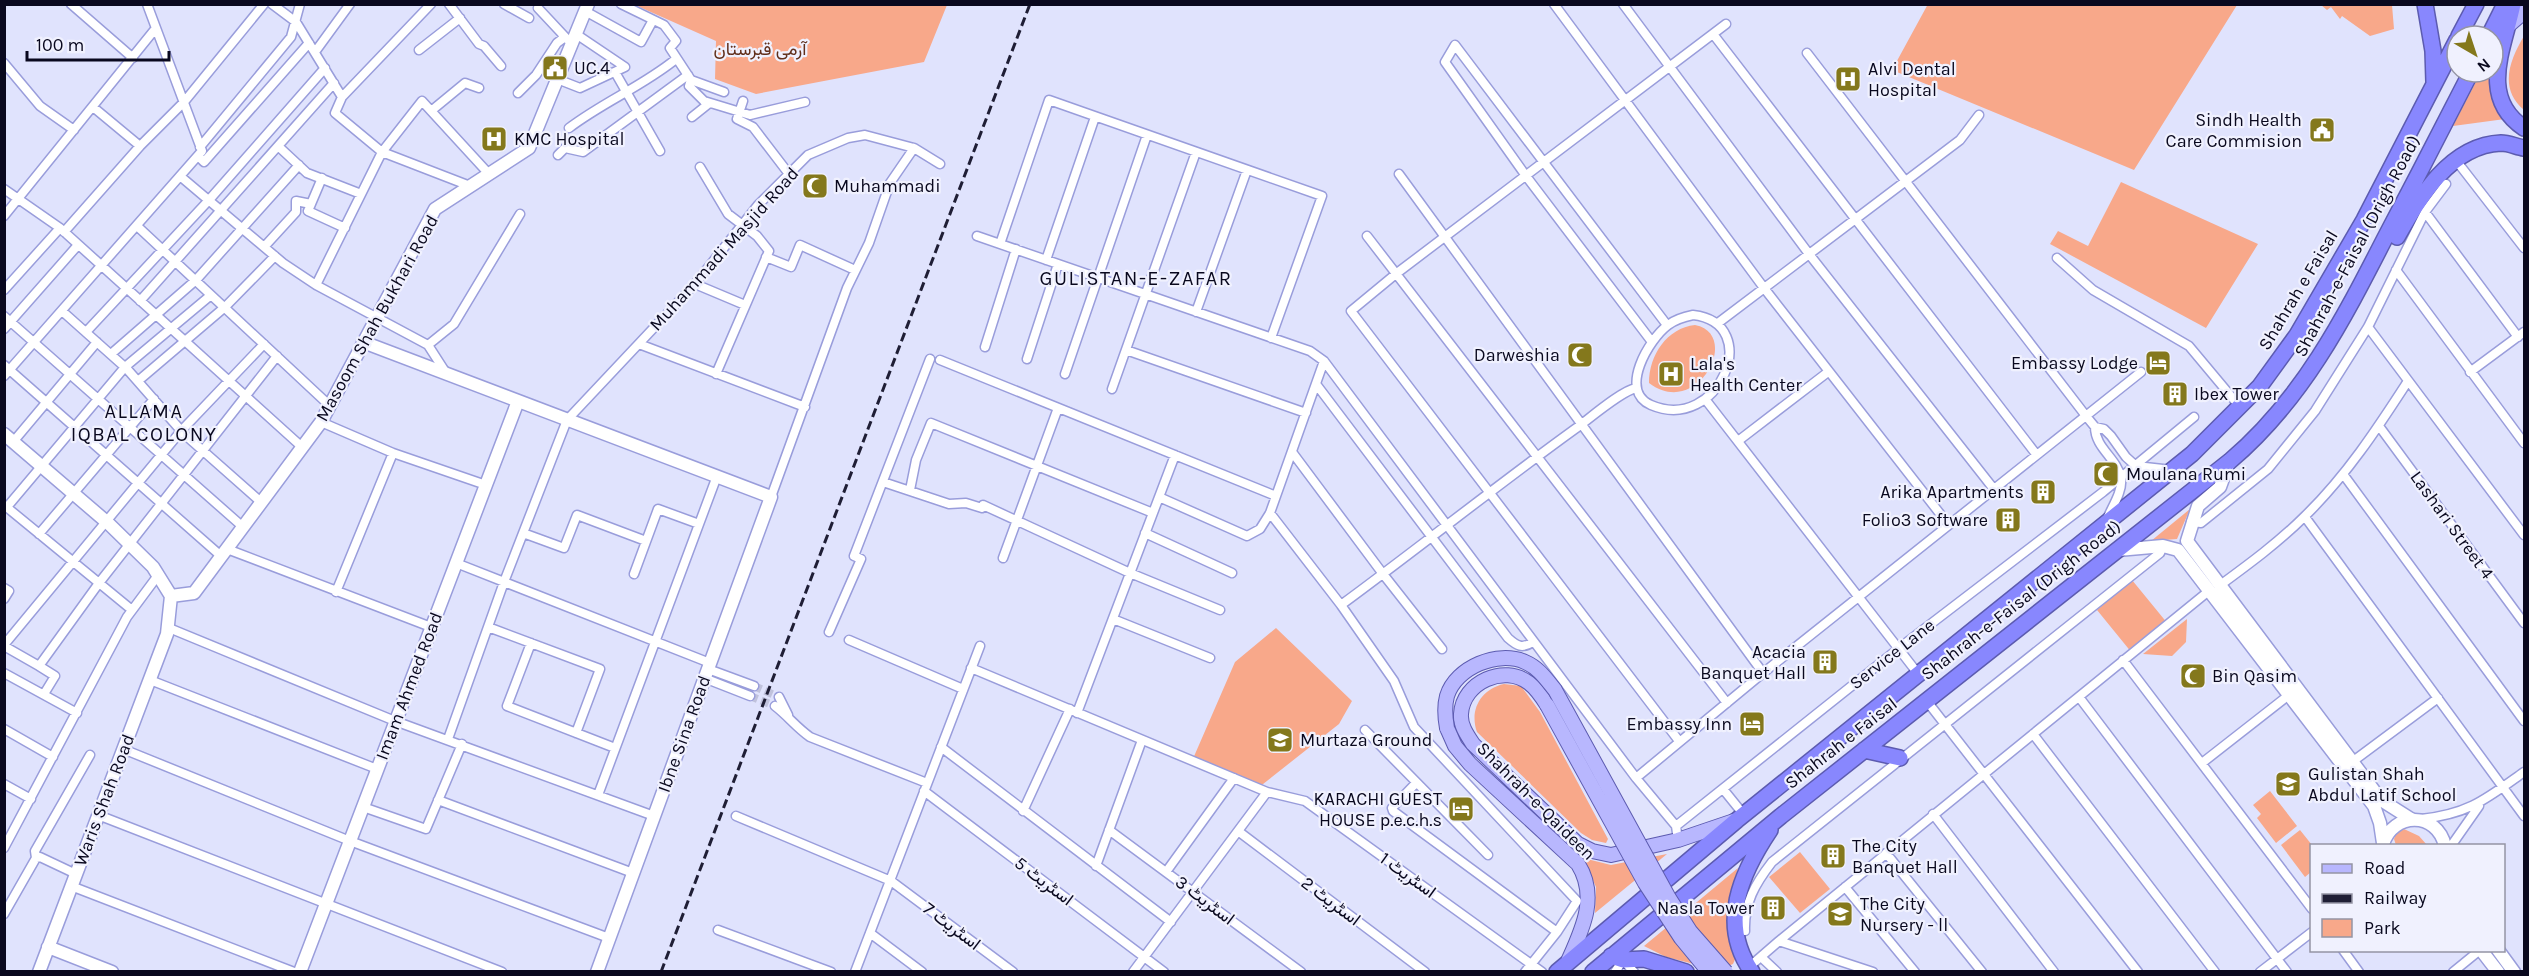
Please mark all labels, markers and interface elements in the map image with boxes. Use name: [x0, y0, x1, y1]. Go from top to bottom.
scale bar: [27, 24, 170, 62]
north arrow: [2445, 24, 2505, 84]
text: 100 m: [36, 34, 84, 56]
park label: آرمی قبرستان: [714, 38, 808, 60]
public building icon: UC.4: [540, 53, 570, 83]
text: N: [2474, 54, 2495, 76]
place label: UC.4: [574, 57, 610, 79]
place label: Alvi Dental Hospital: [1868, 58, 1956, 101]
hospital icon: Alvi Dental Hospital: [1833, 64, 1863, 94]
place label: Sindh Health Care Commision: [2166, 109, 2302, 152]
public building icon: Sindh Health Care Commision: [2307, 115, 2337, 145]
hospital icon: KMC Hospital: [479, 124, 509, 154]
place label: KMC Hospital: [514, 128, 624, 150]
street label: Shahrah-e-Faisal (Drigh Road): [2289, 131, 2425, 361]
street label: Muhammadi Masjid Road: [645, 163, 803, 335]
mosque icon: Muhammadi: [800, 171, 830, 201]
place label: Muhammadi: [834, 175, 941, 197]
street label: Masoom Shah Bukhari Road: [311, 211, 443, 425]
street label: Shahrah e Faisal: [2253, 226, 2343, 354]
district label: GULISTAN-E-ZAFAR: [1040, 267, 1232, 290]
mosque icon: Darweshia: [1565, 340, 1595, 370]
place label: Darweshia: [1474, 344, 1560, 366]
hotel icon: Embassy Lodge: [2143, 348, 2173, 378]
place label: Embassy Lodge: [2011, 352, 2138, 374]
place label: Lala's Health Center: [1690, 353, 1802, 396]
hospital icon: Lala's Health Center: [1656, 359, 1686, 389]
building icon: Ibex Tower: [2160, 379, 2190, 409]
place label: Ibex Tower: [2194, 383, 2279, 405]
district label: ALLAMA IQBAL COLONY: [71, 400, 217, 446]
mosque icon: Moulana Rumi: [2091, 459, 2121, 489]
place label: Moulana Rumi: [2126, 463, 2246, 485]
street label: Lashari Street 4: [2405, 467, 2499, 583]
building icon: Arika Apartments: [2028, 477, 2058, 507]
place label: Arika Apartments: [1880, 481, 2024, 503]
building icon: Folio3 Software: [1993, 505, 2023, 535]
place label: Folio3 Software: [1862, 509, 1988, 531]
street label: Shahrah-e-Faisal (Drigh Road): [1917, 515, 2125, 685]
street label: Imam Ahmed Road: [371, 609, 447, 763]
street label: Service Lane: [1845, 614, 1939, 694]
place label: Acacia Banquet Hall: [1700, 641, 1806, 684]
building icon: Acacia Banquet Hall: [1810, 647, 1840, 677]
mosque icon: Bin Qasim: [2178, 661, 2208, 691]
place label: Bin Qasim: [2212, 665, 2297, 687]
street label: Ibne Sina Road: [653, 673, 715, 795]
street label: Shahrah e Faisal: [1781, 692, 1901, 794]
hotel icon: Embassy Inn: [1737, 709, 1767, 739]
place label: Embassy Inn: [1626, 713, 1732, 735]
school or university icon: Murtaza Ground: [1265, 725, 1295, 755]
place label: Murtaza Ground: [1300, 729, 1432, 751]
street label: Waris Shah Road: [69, 731, 139, 869]
street label: Shahrah-e-Qaideen: [1472, 737, 1600, 865]
place label: Gulistan Shah Abdul Latif School: [2308, 763, 2457, 806]
school or university icon: Gulistan Shah Abdul Latif School: [2273, 769, 2303, 799]
place label: KARACHI GUEST HOUSE p.e.c.h.s: [1314, 788, 1442, 831]
hotel icon: KARACHI GUEST HOUSE p.e.c.h.s: [1446, 794, 1476, 824]
place label: The City Banquet Hall: [1852, 835, 1958, 878]
building icon: The City Banquet Hall: [1818, 841, 1848, 871]
legend: [2310, 844, 2505, 952]
street label: اسٹریٹ 1: [1376, 847, 1440, 903]
street label: اسٹریٹ 5: [1010, 852, 1078, 910]
text: Road: [2364, 857, 2405, 879]
street label: اسٹریٹ 3: [1171, 871, 1239, 929]
street label: اسٹریٹ 2: [1297, 872, 1365, 930]
text: Railway: [2364, 887, 2427, 909]
building icon: Nasla Tower: [1758, 893, 1788, 923]
place label: The City Nursery - ll: [1860, 893, 1948, 936]
street label: اسٹریٹ 7: [919, 897, 985, 955]
place label: Nasla Tower: [1657, 897, 1754, 919]
school or university icon: The City Nursery - ll: [1825, 899, 1855, 929]
text: Park: [2364, 917, 2401, 939]

